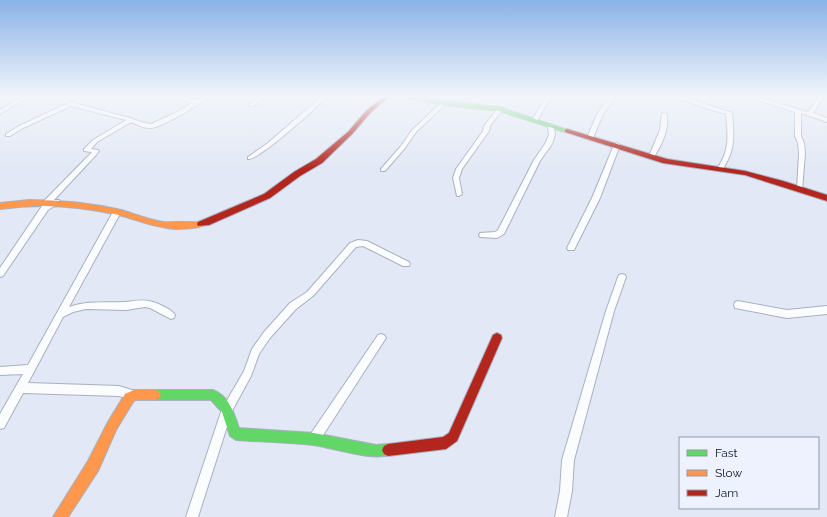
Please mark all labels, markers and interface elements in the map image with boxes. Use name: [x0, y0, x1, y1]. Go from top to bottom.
legend: [679, 437, 819, 509]
text: Fast: [715, 446, 738, 460]
text: Slow: [715, 466, 742, 480]
text: Jam: [715, 486, 738, 500]

